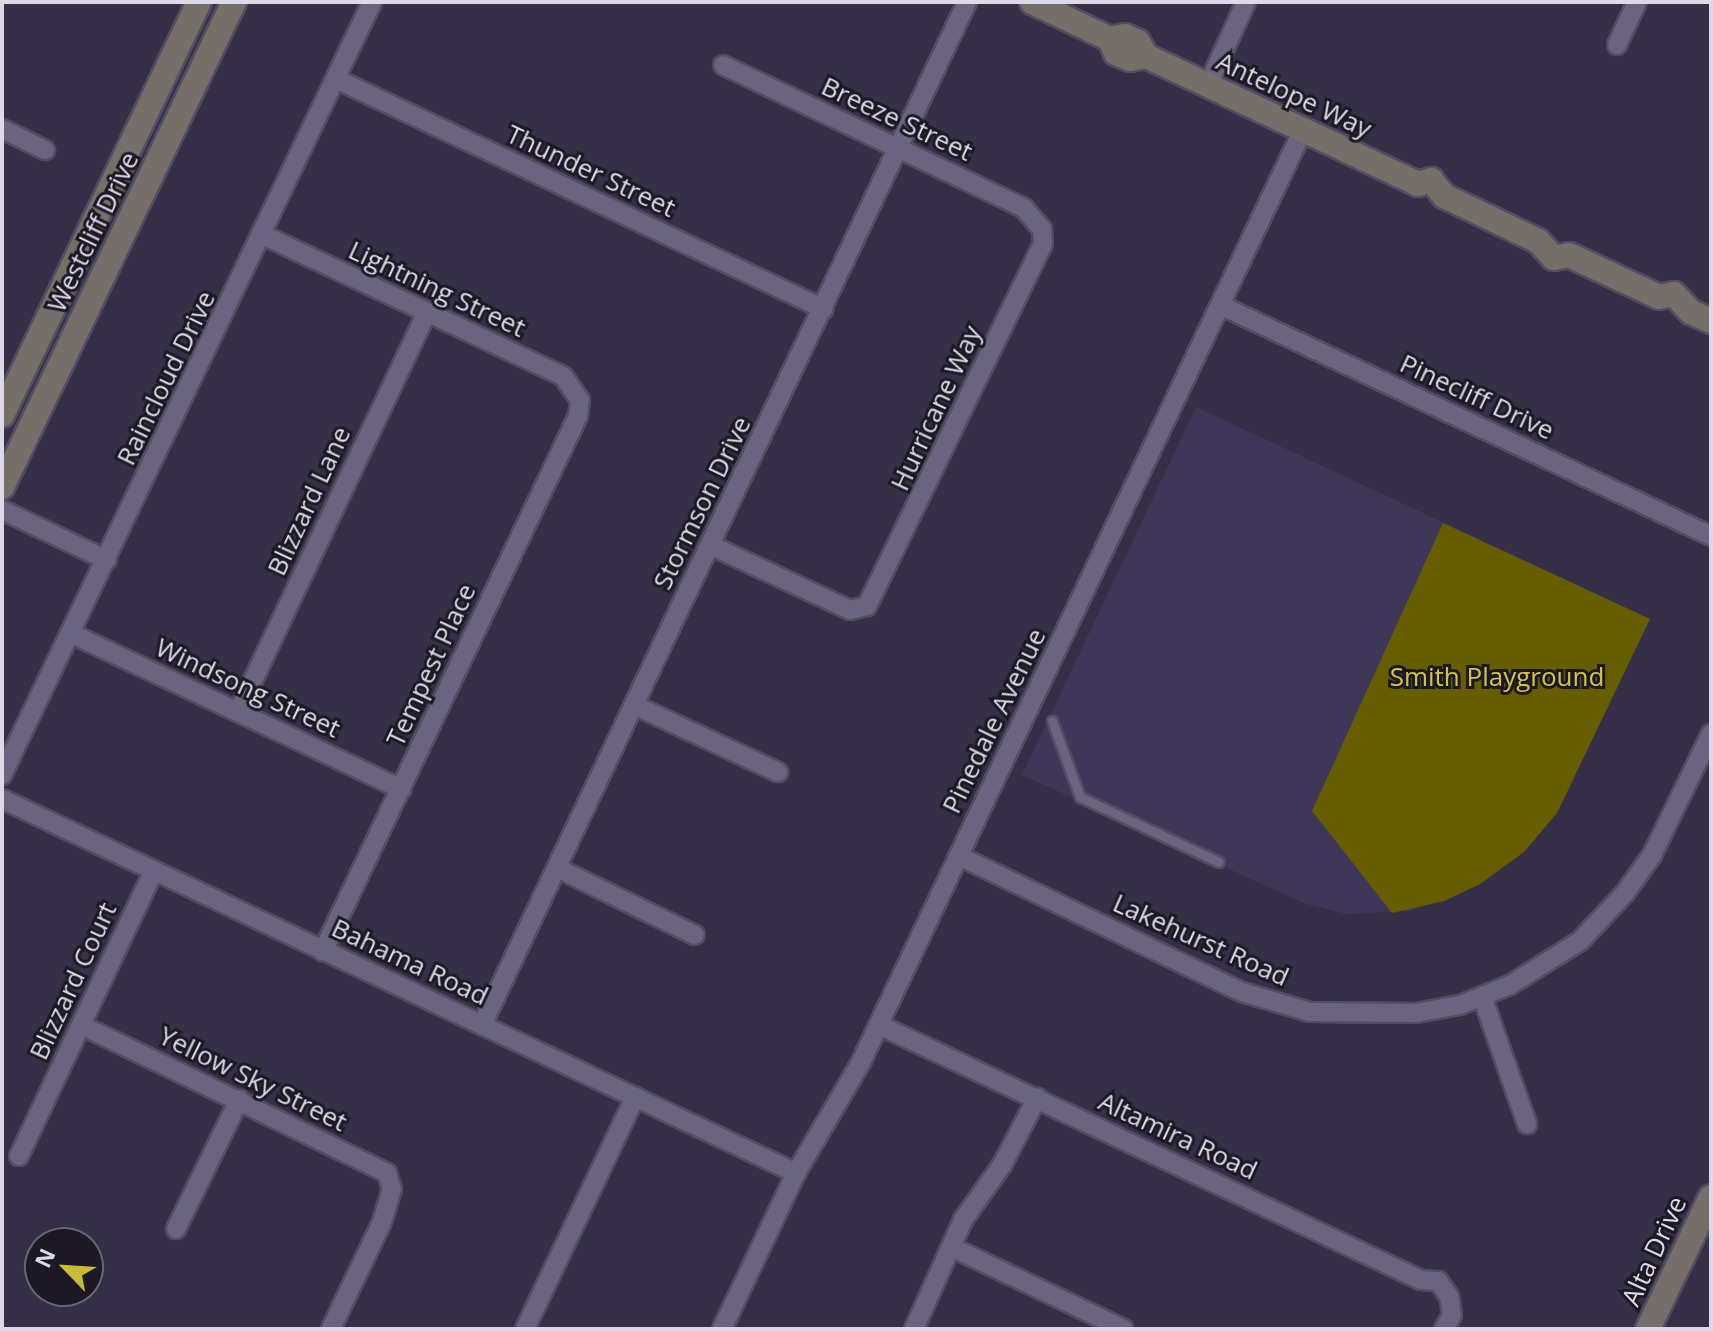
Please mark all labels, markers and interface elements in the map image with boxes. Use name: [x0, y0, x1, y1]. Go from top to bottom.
street label: Antelope Way: [1212, 46, 1376, 144]
street label: Breeze Street: [817, 70, 977, 168]
street label: Thunder Street: [502, 118, 680, 224]
street label: Westcliff Drive: [41, 147, 145, 317]
street label: Lightning Street: [344, 234, 530, 344]
street label: Raincloud Drive: [110, 286, 222, 470]
street label: Hurricane Way: [884, 320, 988, 496]
street label: Pinecliff Drive: [1395, 348, 1559, 446]
street label: Stormson Drive: [647, 412, 757, 594]
street label: Blizzard Lane: [261, 422, 357, 580]
street label: Tempest Place: [380, 579, 482, 751]
street label: Pinedale Avenue: [936, 624, 1052, 818]
street label: Windsong Street: [151, 632, 345, 744]
park label: Smith Playground: [1390, 661, 1604, 693]
street label: Lakehurst Road: [1108, 887, 1294, 993]
street label: Blizzard Court: [23, 897, 123, 1065]
street label: Bahama Road: [327, 912, 493, 1012]
street label: Yellow Sky Street: [154, 1020, 352, 1138]
street label: Altamira Road: [1094, 1086, 1262, 1186]
street label: Alta Drive: [1615, 1191, 1693, 1311]
north arrow: [24, 1227, 104, 1307]
text: N: [27, 1243, 61, 1272]

